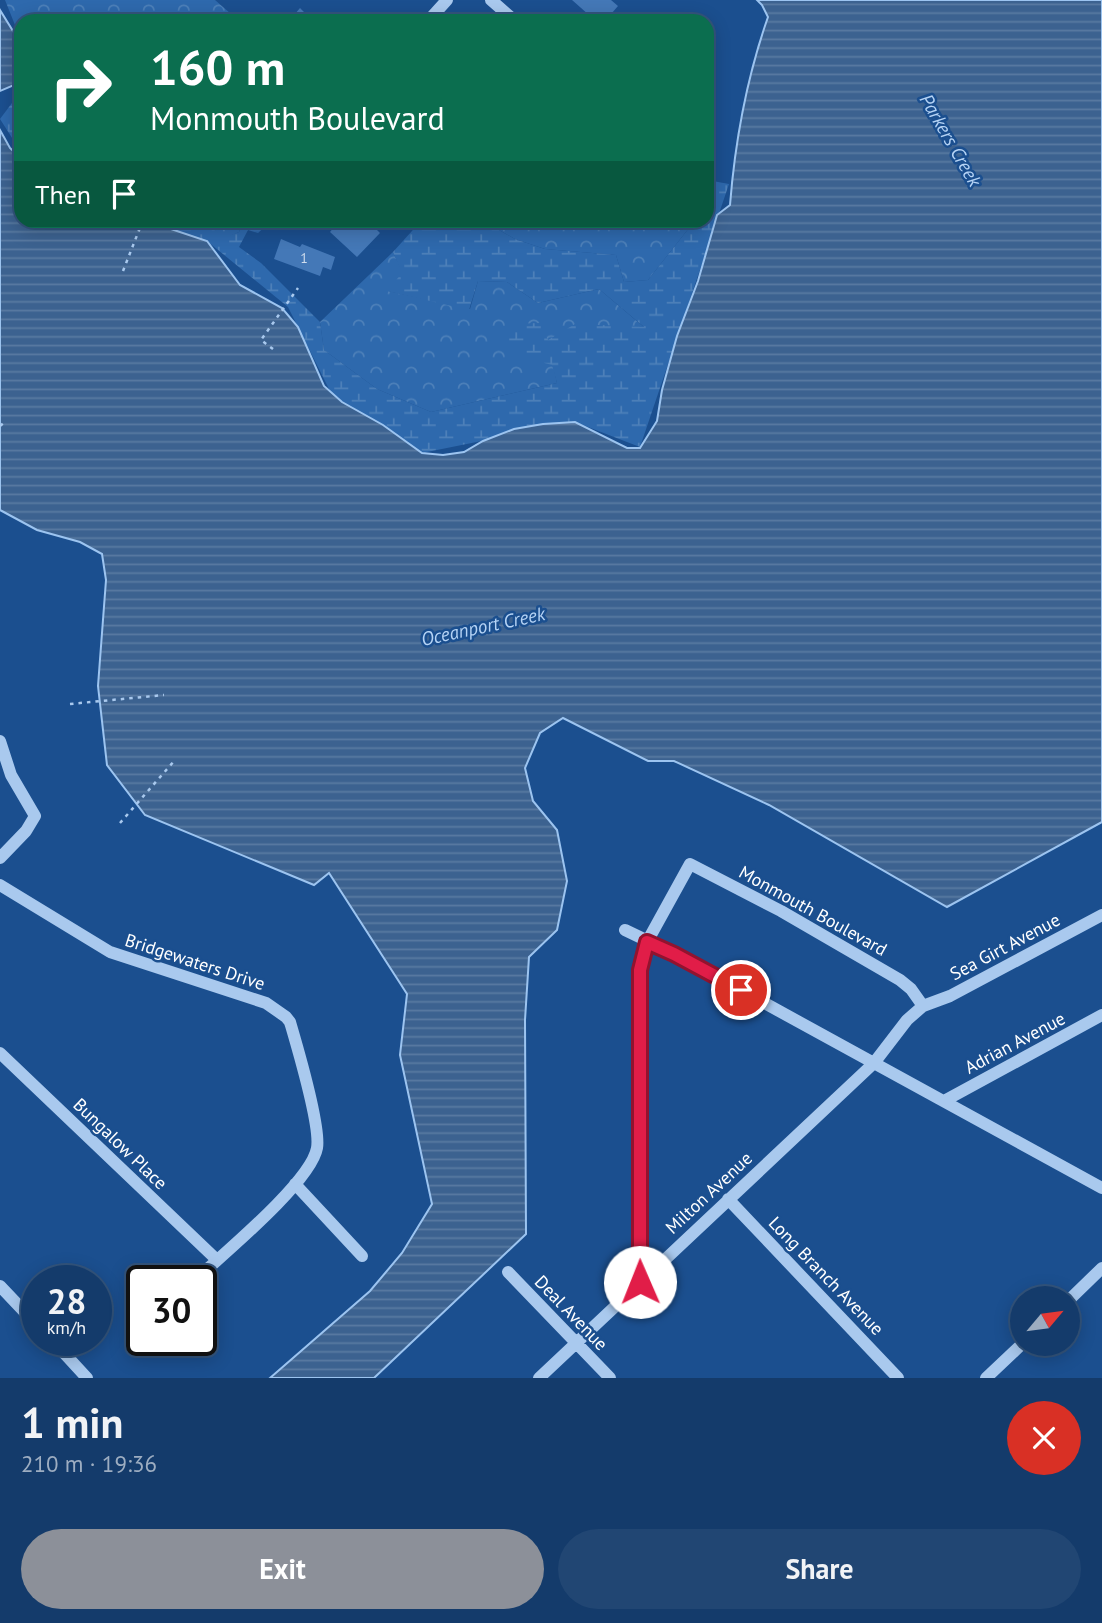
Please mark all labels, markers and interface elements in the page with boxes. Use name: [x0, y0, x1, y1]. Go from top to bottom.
text: 160 m: [150, 35, 285, 99]
icon: right: [35, 42, 126, 133]
water label: Parkers Creek: [915, 89, 988, 192]
text: Monmouth Boulevard: [150, 97, 445, 139]
icon: arrive: [105, 175, 143, 213]
text: Then: [35, 178, 91, 211]
house number: 1: [300, 249, 308, 267]
water label: Oceanport Creek: [419, 601, 549, 651]
street label: Monmouth Boulevard: [735, 860, 891, 961]
street label: Sea Girt Avenue: [946, 908, 1064, 985]
street label: Bridgewaters Drive: [122, 928, 268, 995]
pin: [711, 960, 771, 1020]
icon: arrive: [722, 971, 760, 1009]
street label: Adrian Avenue: [961, 1006, 1069, 1079]
street label: Bungalow Place: [68, 1093, 172, 1194]
street label: Milton Avenue: [661, 1147, 757, 1239]
street label: Long Branch Avenue: [764, 1212, 889, 1340]
position arrow: [603, 1245, 677, 1319]
speed limit sign: 30: [126, 1265, 217, 1356]
street label: Deal Avenue: [530, 1270, 613, 1355]
text: 28: [47, 1278, 86, 1324]
north arrow: [1010, 1286, 1080, 1356]
map controls: [1010, 1286, 1080, 1356]
text: km/h: [47, 1316, 86, 1339]
text: 1 min: [21, 1395, 123, 1450]
button: close: [1007, 1401, 1081, 1475]
text: 210 m · 19:36: [21, 1449, 157, 1478]
button: Exit: [21, 1529, 544, 1609]
button: Share: [558, 1529, 1081, 1609]

